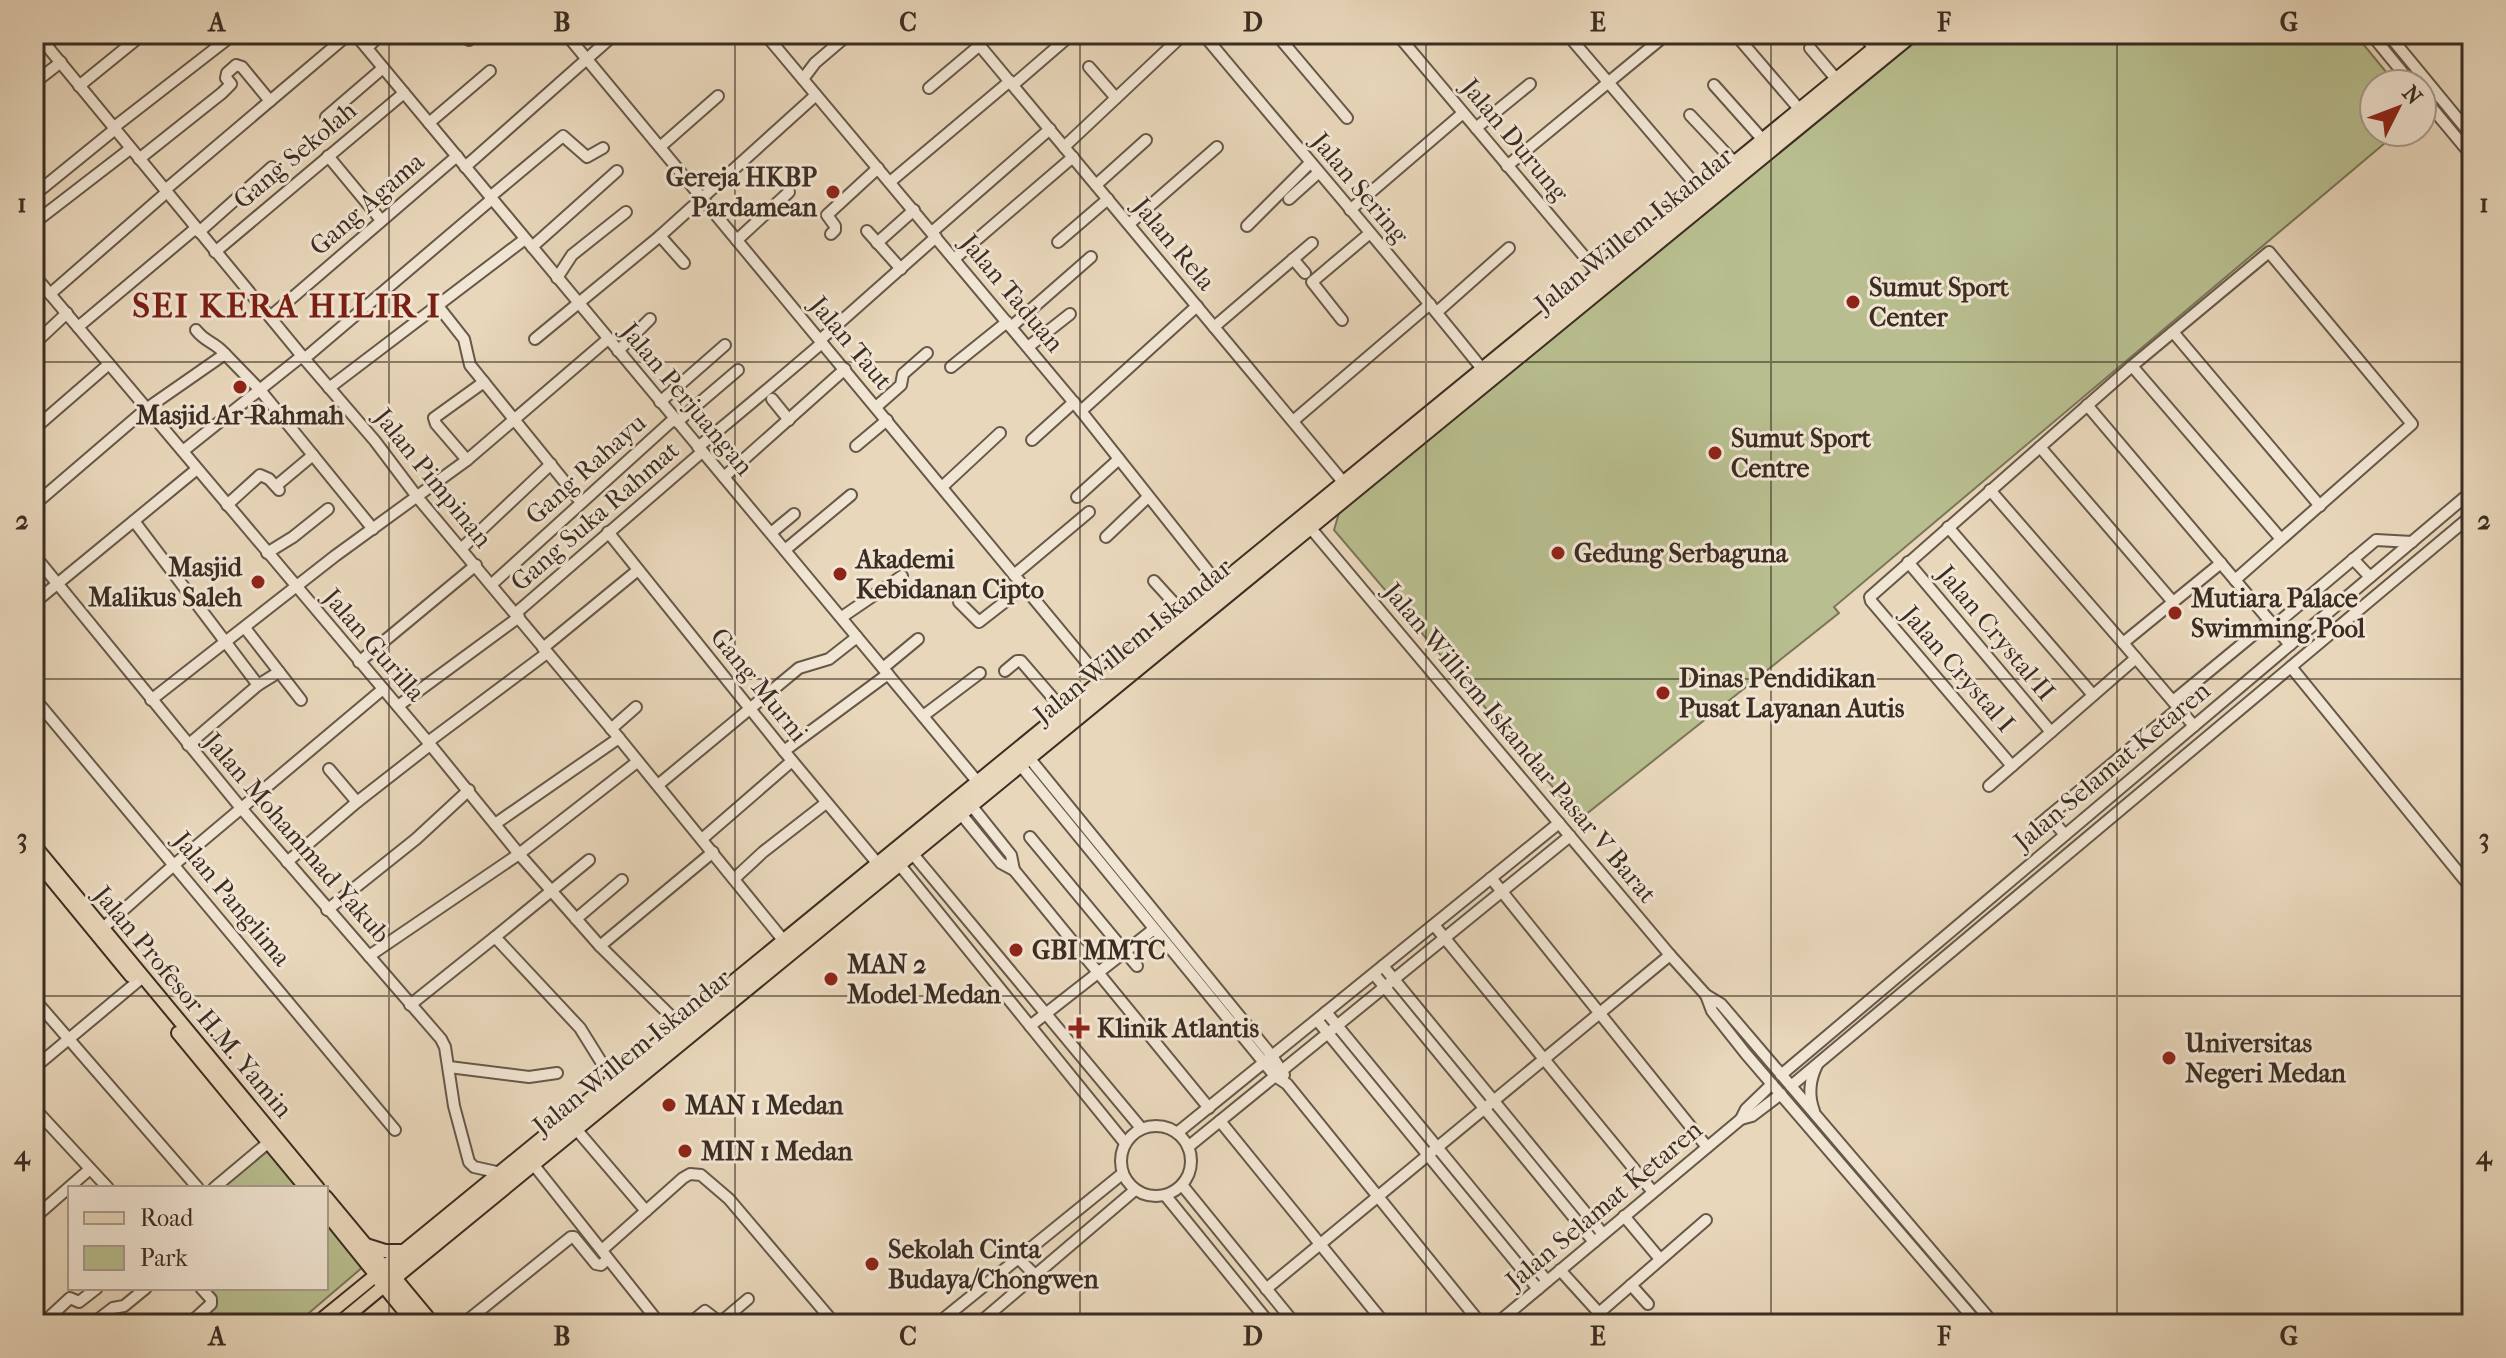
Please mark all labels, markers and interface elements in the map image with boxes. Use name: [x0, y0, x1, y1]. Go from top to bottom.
text: A: [207, 7, 227, 38]
text: B: [554, 7, 571, 38]
text: C: [899, 7, 917, 38]
text: D: [1243, 7, 1263, 38]
text: E: [1590, 7, 1606, 38]
text: F: [1936, 7, 1951, 38]
text: G: [2280, 7, 2298, 38]
north arrow: [2358, 68, 2438, 148]
street label: Jalan Durung: [1453, 71, 1576, 208]
text: N: [2397, 80, 2428, 110]
street label: Gang Sekolah: [227, 94, 363, 215]
street label: Jalan Sering: [1303, 125, 1416, 251]
street label: Jalan Willem Iskandar: [1527, 141, 1739, 321]
street label: Gang Agama: [303, 145, 431, 262]
place label: Gereja HKBP Pardamean: [666, 162, 818, 223]
marker: Gereja HKBP Pardamean: [824, 183, 842, 201]
text: 1: [17, 188, 27, 219]
text: 1: [2479, 188, 2489, 219]
street label: Jalan Rela: [1125, 190, 1222, 297]
street label: Jalan Taduan: [952, 226, 1070, 358]
place label: Sumut Sport Center: [1869, 272, 2010, 333]
district label: SEI KERA HILIR I: [132, 286, 442, 326]
street label: Jalan Taut: [802, 288, 899, 397]
marker: Sumut Sport Center: [1844, 293, 1862, 311]
street label: Jalan Perjuangan: [613, 315, 760, 482]
marker: Masjid Ar-Rahmah: [231, 378, 249, 396]
place label: Masjid Ar-Rahmah: [136, 400, 344, 431]
street label: Jalan Pimpinan: [366, 401, 499, 554]
street label: Gang Rahayu: [519, 407, 653, 531]
place label: Sumut Sport Centre: [1731, 423, 1872, 484]
street label: Gang Suka Rahmat: [505, 434, 686, 597]
marker: Sumut Sport Centre: [1706, 444, 1724, 462]
text: 2: [15, 505, 29, 536]
text: 2: [2477, 505, 2491, 536]
place label: Gedung Serbaguna: [1574, 538, 1789, 569]
place label: Akademi Kebidanan Cipto: [854, 544, 1044, 605]
marker: Gedung Serbaguna: [1549, 544, 1567, 562]
place label: Masjid Malikus Saleh: [88, 552, 243, 613]
street label: Jalan Willem Iskandar: [1026, 552, 1238, 732]
street label: Jalan Crystal II: [1930, 559, 2062, 707]
marker: Akademi Kebidanan Cipto: [831, 565, 849, 583]
marker: Masjid Malikus Saleh: [249, 573, 267, 591]
street label: Jalan Williem Iskandar Pasar V Barat: [1376, 575, 1664, 910]
street label: Jalan Gurilla: [315, 581, 432, 709]
place label: Mutiara Palace Swimming Pool: [2191, 583, 2366, 644]
street label: Jalan Crystal I: [1895, 599, 2021, 739]
marker: Mutiara Palace Swimming Pool: [2166, 604, 2184, 622]
street label: Gang Murni: [704, 622, 814, 748]
place label: Dinas Pendidikan Pusat Layanan Autis: [1679, 663, 1905, 724]
street label: Jalan Selamat Ketaren: [2006, 675, 2216, 858]
marker: Dinas Pendidikan Pusat Layanan Autis: [1654, 684, 1672, 702]
street label: Jalan Mohammad Yakub: [196, 725, 397, 949]
text: 3: [17, 823, 27, 854]
text: 3: [2479, 823, 2489, 854]
street label: Jalan Panglima: [165, 824, 298, 973]
street label: Jalan Profesor H.M. Yamin: [86, 878, 299, 1124]
place label: GBI MMTC: [1032, 935, 1166, 966]
marker: GBI MMTC: [1007, 941, 1025, 959]
place label: MAN 2 Model Medan: [847, 949, 1002, 1010]
street label: Jalan Willem Iskandar: [525, 963, 737, 1143]
marker: MAN 2 Model Medan: [822, 970, 840, 988]
place label: Klinik Atlantis: [1097, 1013, 1260, 1044]
marker: Klinik Atlantis: [1068, 1017, 1090, 1039]
place label: Universitas Negeri Medan: [2184, 1028, 2347, 1089]
marker: Universitas Negeri Medan: [2160, 1049, 2178, 1067]
place label: MAN 1 Medan: [685, 1090, 844, 1121]
marker: MAN 1 Medan: [660, 1096, 678, 1114]
street label: Jalan Selamat Ketaren: [1498, 1114, 1708, 1297]
place label: MIN 1 Medan: [701, 1136, 854, 1167]
text: 4: [13, 1140, 31, 1172]
text: 4: [2475, 1140, 2493, 1172]
marker: MIN 1 Medan: [676, 1142, 694, 1160]
legend: [68, 1186, 328, 1290]
text: Road: [140, 1204, 194, 1232]
place label: Sekolah Cinta Budaya/Chongwen: [888, 1234, 1099, 1295]
text: Park: [140, 1244, 188, 1272]
marker: Sekolah Cinta Budaya/Chongwen: [863, 1255, 881, 1273]
text: A: [207, 1321, 227, 1352]
text: B: [554, 1321, 571, 1352]
text: C: [899, 1321, 917, 1352]
text: D: [1243, 1321, 1263, 1352]
text: E: [1590, 1321, 1606, 1352]
text: F: [1936, 1321, 1951, 1352]
text: G: [2280, 1321, 2298, 1352]

